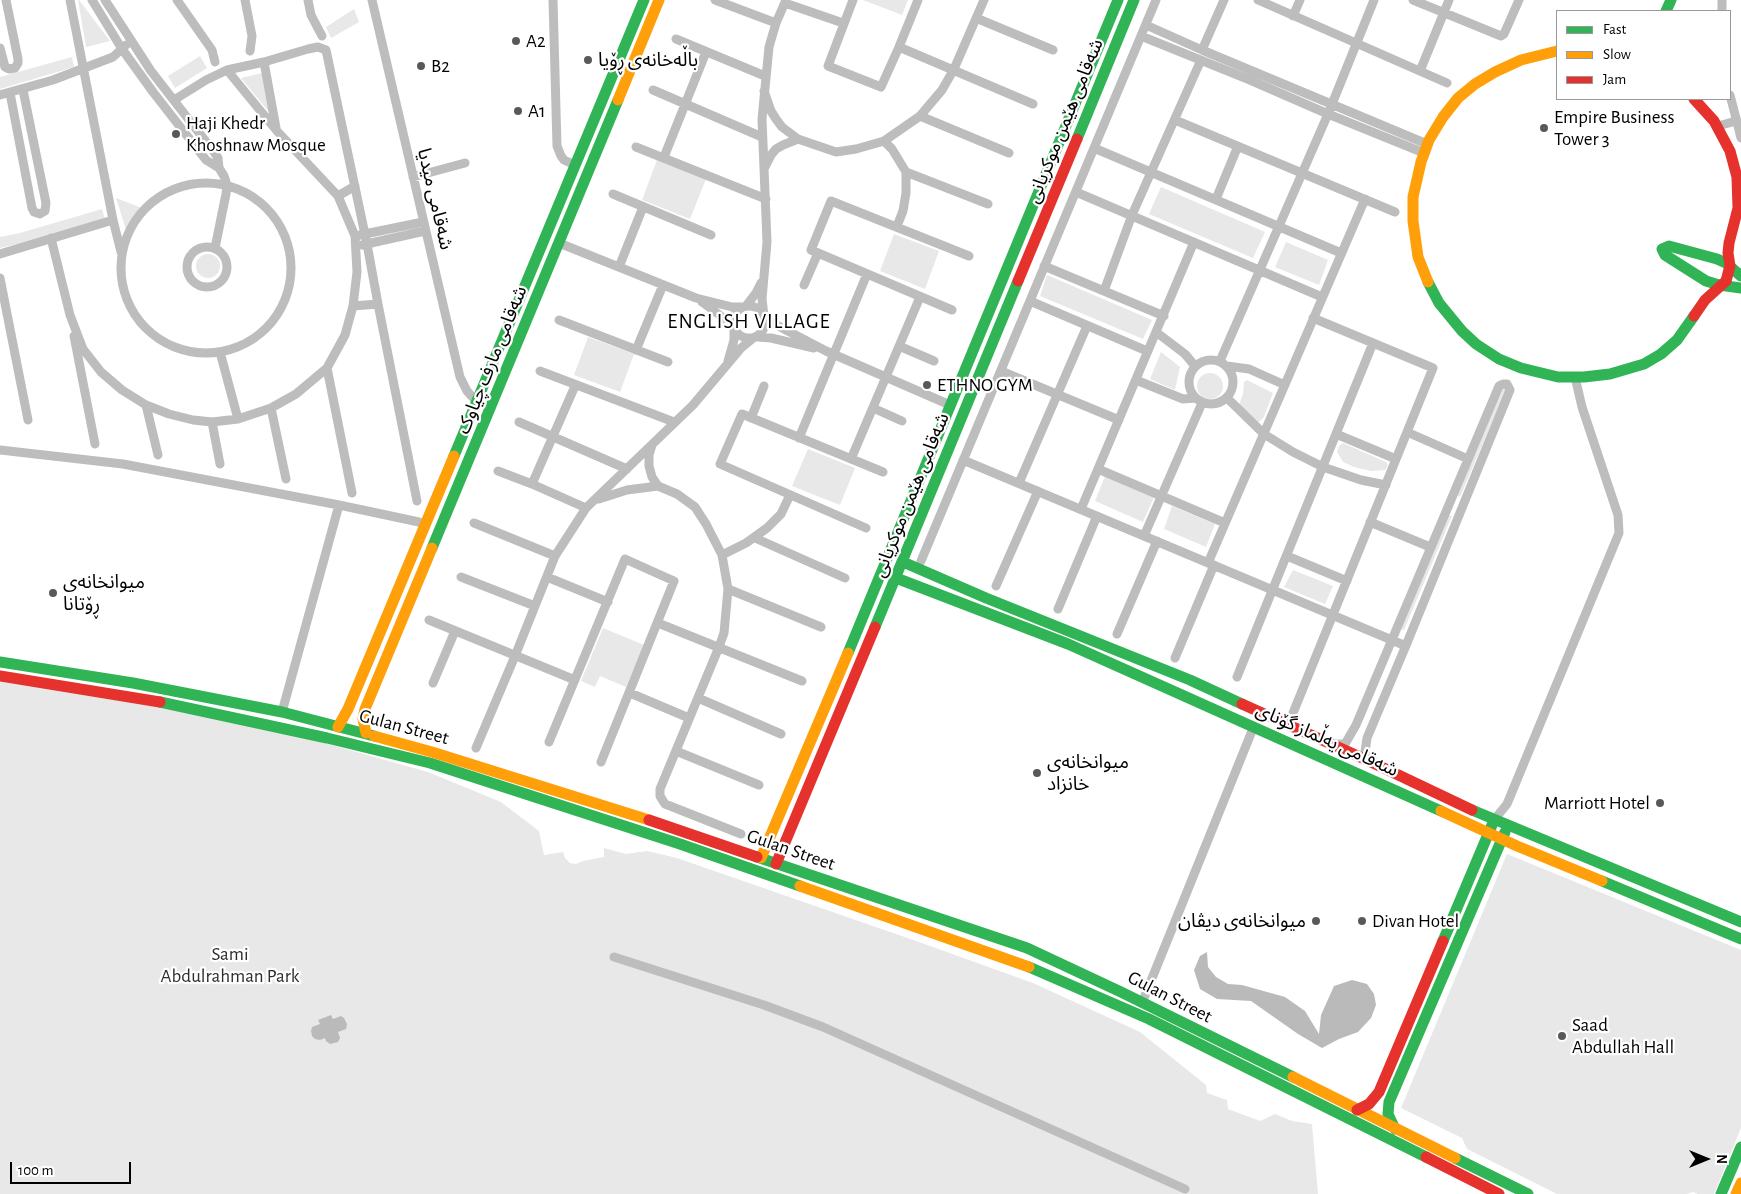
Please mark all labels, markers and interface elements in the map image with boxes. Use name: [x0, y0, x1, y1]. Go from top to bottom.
legend: [1556, 10, 1731, 100]
text: Fast: [1603, 22, 1626, 37]
place label: A2: [526, 30, 546, 52]
marker: A2: [510, 35, 522, 47]
street label: شەقامی هێمن موکریانی: [1022, 35, 1108, 207]
text: Slow: [1603, 47, 1631, 62]
place label: باڵەخانەی ڕۆیا: [598, 49, 698, 71]
marker: باڵەخانەی ڕۆیا: [582, 54, 594, 66]
place label: B2: [431, 55, 450, 77]
marker: B2: [415, 60, 427, 72]
text: Jam: [1603, 72, 1626, 87]
place label: A1: [528, 100, 546, 122]
marker: A1: [512, 105, 524, 117]
place label: Empire Business Tower 3: [1554, 106, 1675, 150]
place label: Haji Khedr Khoshnaw Mosque: [186, 112, 326, 156]
marker: Empire Business Tower 3: [1538, 122, 1550, 134]
marker: Haji Khedr Khoshnaw Mosque: [170, 128, 182, 140]
street label: شەقامی میدیا: [412, 146, 458, 252]
street label: شەقامی مارف چیاوک: [452, 283, 532, 437]
district label: ENGLISH VILLAGE: [665, 309, 833, 335]
place label: ETHNO GYM: [937, 374, 1033, 396]
marker: ETHNO GYM: [921, 379, 933, 391]
street label: شەقامی هێمن موکریانی: [868, 409, 954, 581]
place label: میوانخانەی ڕۆتانا: [63, 571, 145, 615]
marker: میوانخانەی ڕۆتانا: [47, 587, 59, 599]
street label: شەقامی یەڵماز گۆنای: [1252, 698, 1402, 782]
street label: Gulan Street: [357, 704, 451, 750]
place label: میوانخانەی خانزاد: [1047, 751, 1129, 795]
marker: میوانخانەی خانزاد: [1031, 767, 1043, 779]
place label: Marriott Hotel: [1544, 792, 1650, 814]
marker: Marriott Hotel: [1654, 797, 1666, 809]
street label: Gulan Street: [744, 824, 838, 876]
place label: میوانخانەی دیڤان: [1178, 910, 1306, 932]
place label: Divan Hotel: [1372, 910, 1459, 932]
marker: میوانخانەی دیڤان: [1310, 915, 1322, 927]
marker: Divan Hotel: [1356, 915, 1368, 927]
park label: Sami Abdulrahman Park: [161, 943, 299, 987]
street label: Gulan Street: [1124, 966, 1216, 1028]
place label: Saad Abdullah Hall: [1572, 1014, 1674, 1058]
marker: Saad Abdullah Hall: [1556, 1030, 1568, 1042]
north arrow: [1681, 1134, 1731, 1184]
scale bar: [12, 1152, 134, 1184]
text: N: [1714, 1154, 1728, 1164]
text: 100 m: [18, 1163, 53, 1178]

